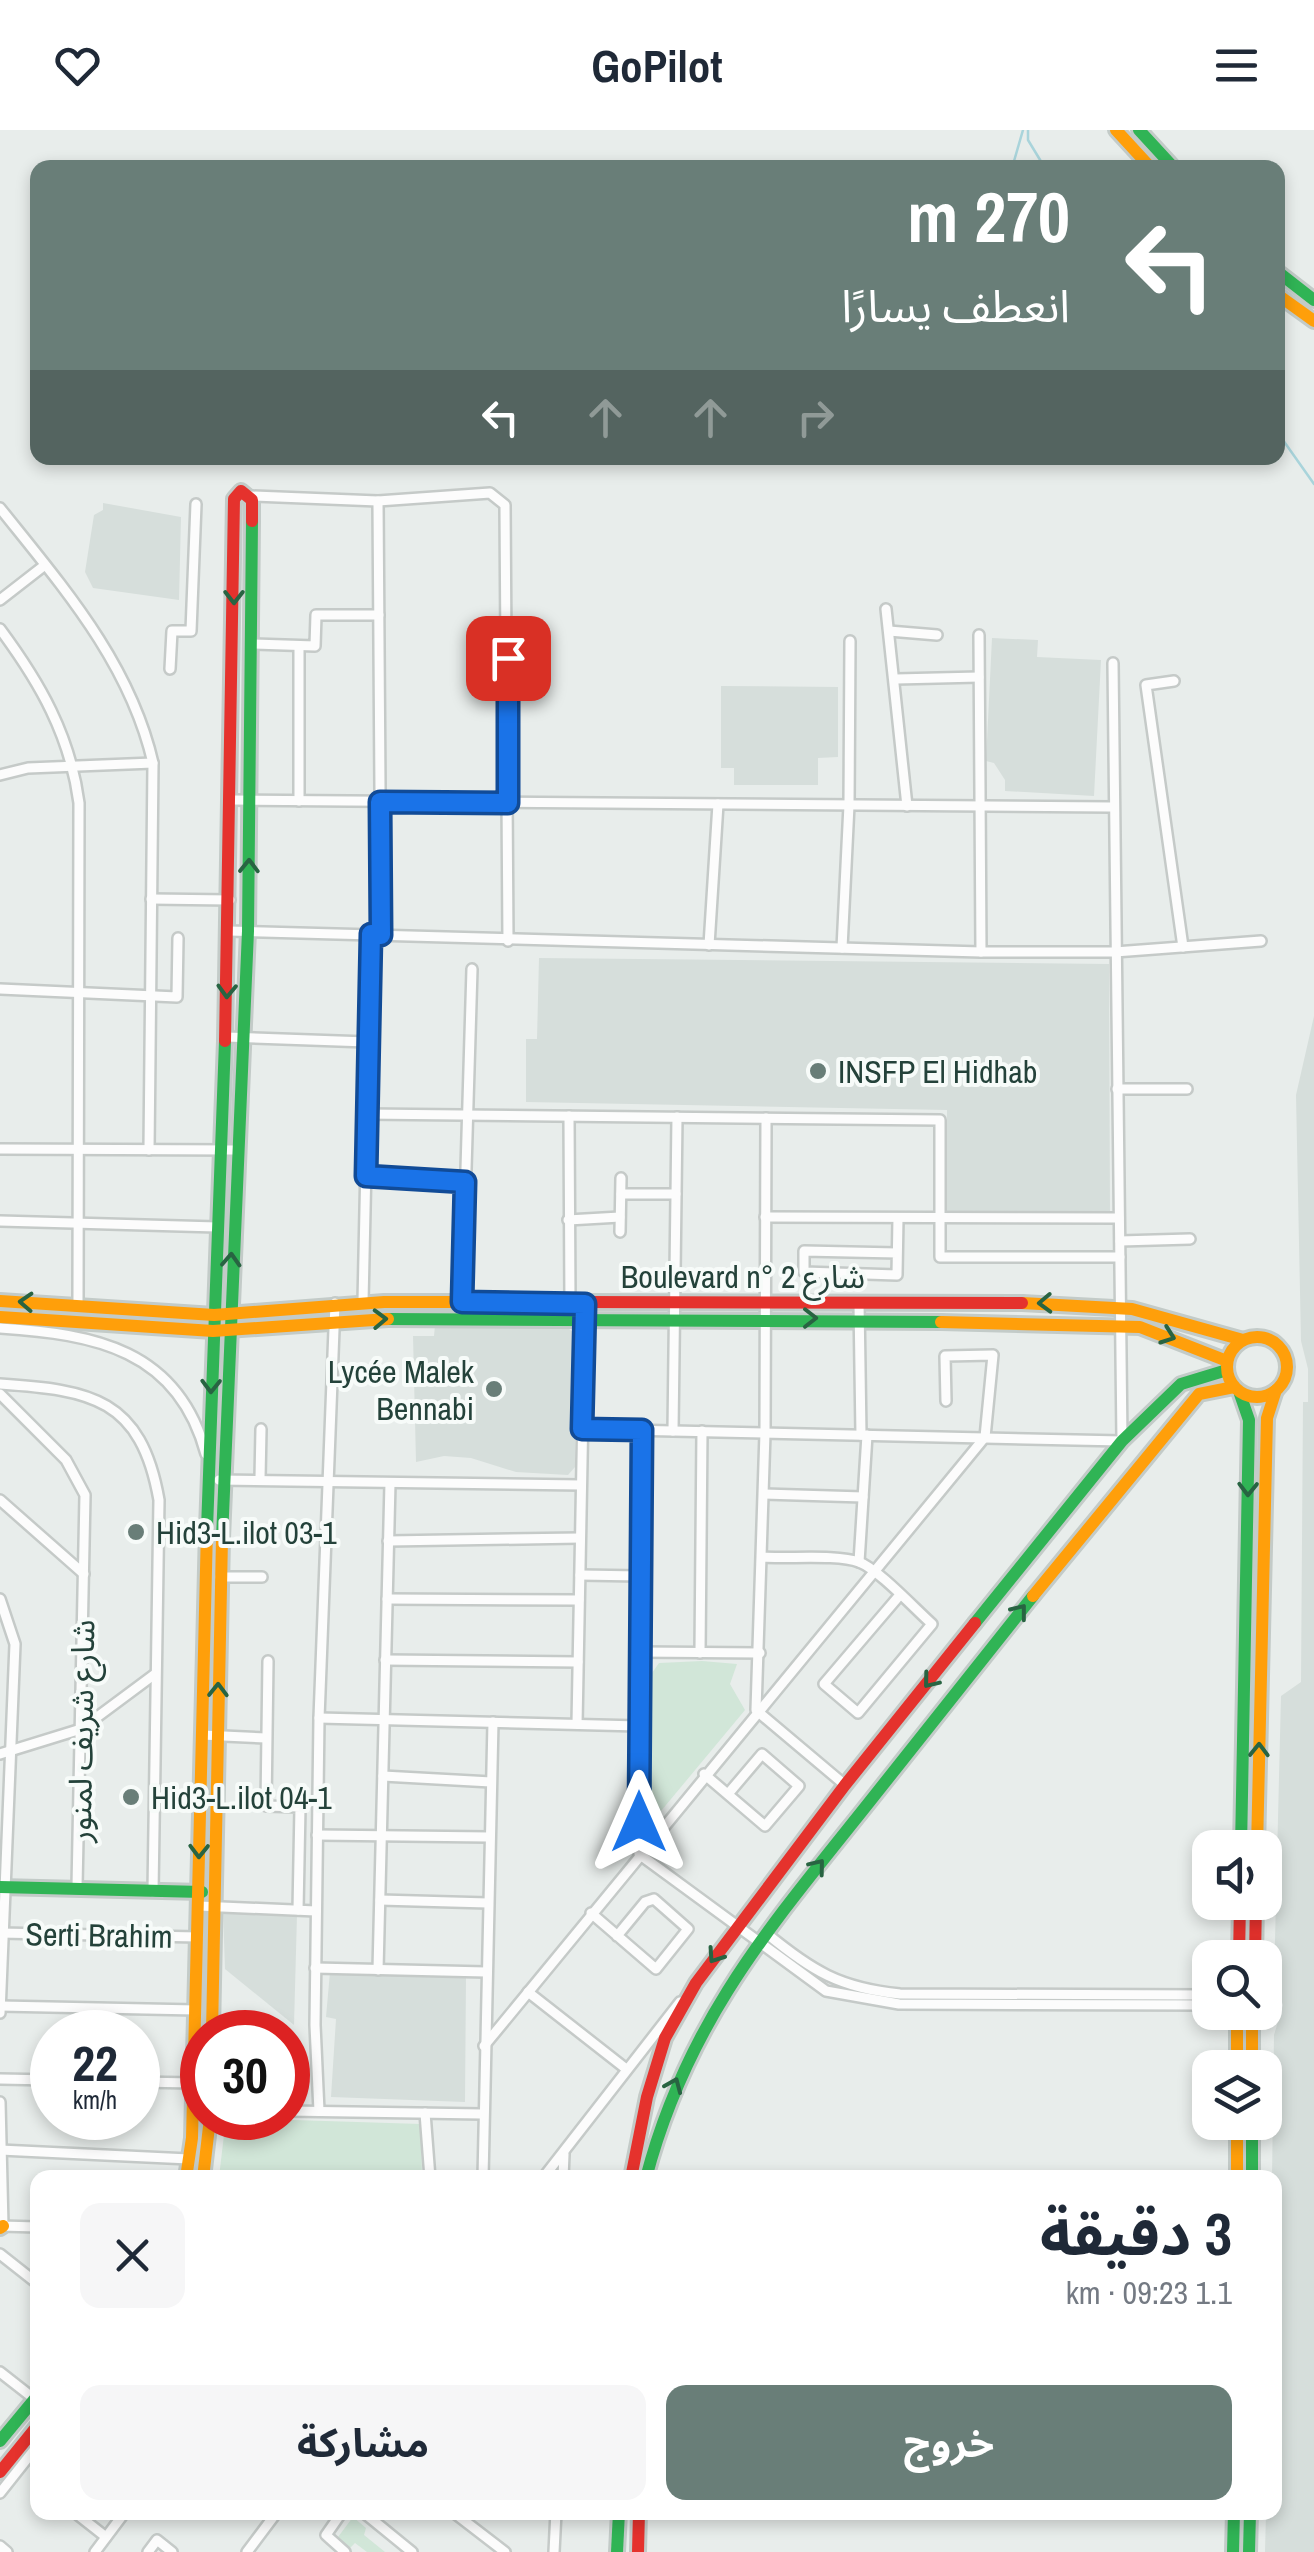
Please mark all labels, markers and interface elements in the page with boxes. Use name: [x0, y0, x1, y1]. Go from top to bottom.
text: GoPilot: [591, 35, 723, 96]
icon: heart: [50, 38, 105, 93]
icon: menu: [1209, 38, 1264, 93]
text: 270 m: [907, 170, 1070, 264]
icon: left: [1105, 200, 1235, 330]
text: انعطف يسارًا: [841, 275, 1070, 336]
icon: left: [473, 390, 528, 445]
icon: ahead: [578, 390, 633, 445]
icon: ahead: [683, 390, 738, 445]
icon: right: [788, 390, 843, 445]
one-way arrow: [223, 590, 245, 605]
pin: [466, 616, 551, 701]
icon: arrive: [481, 631, 536, 686]
one-way arrow: [239, 857, 260, 873]
one-way arrow: [217, 984, 238, 1000]
place label: INSFP El Hidhab: [838, 1050, 1037, 1093]
marker: INSFP El Hidhab: [807, 1060, 829, 1082]
one-way arrow: [220, 1252, 241, 1268]
street label: Boulevard n° شارع 2: [621, 1255, 865, 1301]
one-way arrow: [18, 1292, 34, 1313]
one-way arrow: [1037, 1293, 1053, 1314]
one-way arrow: [802, 1307, 818, 1329]
one-way arrow: [372, 1309, 388, 1330]
one-way arrow: [1158, 1325, 1175, 1345]
place label: Lycée Malek Bennabi: [328, 1350, 475, 1430]
marker: Lycée Malek Bennabi: [483, 1378, 505, 1400]
one-way arrow: [200, 1380, 222, 1395]
one-way arrow: [1237, 1482, 1259, 1498]
place label: Hid3-L.ilot 03-1: [156, 1511, 337, 1554]
marker: Hid3-L.ilot 03-1: [125, 1521, 147, 1543]
one-way arrow: [1008, 1604, 1026, 1622]
street label: شارع شريف لمنور: [58, 1619, 107, 1844]
one-way arrow: [924, 1670, 942, 1688]
one-way arrow: [208, 1682, 229, 1698]
one-way arrow: [1249, 1742, 1270, 1758]
position arrow: [587, 1770, 691, 1874]
place label: Hid3-L.ilot 04-1: [151, 1776, 332, 1819]
marker: Hid3-L.ilot 04-1: [120, 1786, 142, 1808]
map controls: [1192, 1830, 1282, 2140]
button: sound: [1192, 1830, 1282, 1920]
one-way arrow: [189, 1843, 210, 1859]
one-way arrow: [806, 1859, 824, 1877]
street label: Serti Brahim: [25, 1912, 173, 1958]
button: search: [1192, 1940, 1282, 2030]
one-way arrow: [709, 1945, 728, 1963]
speed limit sign: 30: [180, 2010, 310, 2140]
text: 22: [72, 2029, 118, 2097]
button: layers: [1192, 2050, 1282, 2140]
one-way arrow: [663, 2077, 683, 2095]
text: km/h: [73, 2083, 117, 2117]
text: 3 دقيقة: [1040, 2193, 1232, 2274]
button: close: [80, 2203, 185, 2308]
text: 1.1 km · 09:23: [1066, 2271, 1232, 2314]
button: مشاركة: [80, 2385, 646, 2500]
button: خروج: [666, 2385, 1232, 2500]

